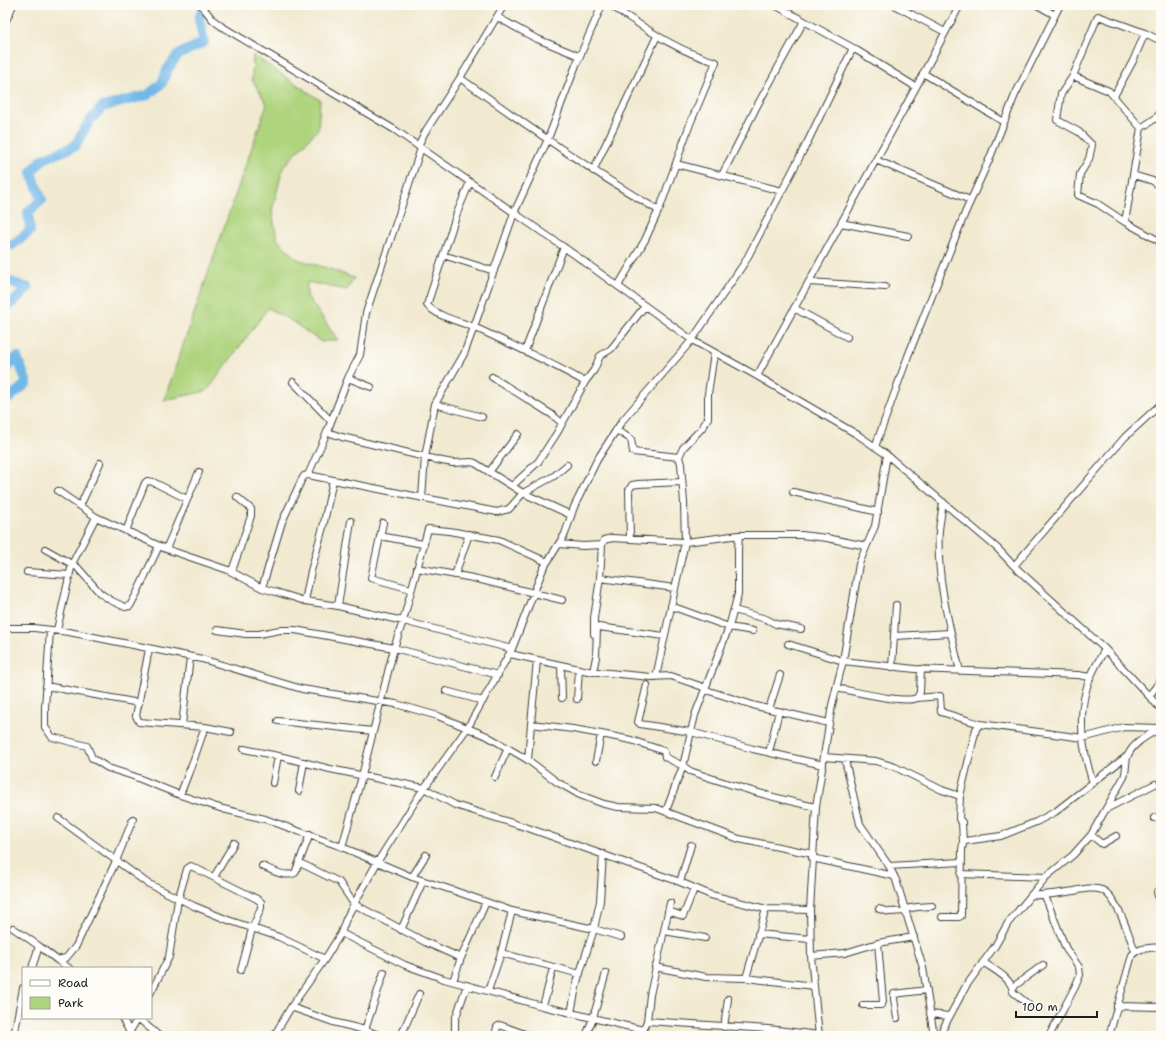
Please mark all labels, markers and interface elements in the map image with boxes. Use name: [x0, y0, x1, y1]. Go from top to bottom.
legend: [22, 967, 152, 1019]
text: Road: [58, 975, 89, 991]
scale bar: [1016, 993, 1097, 1019]
text: Park: [58, 995, 84, 1011]
text: 100 m: [1022, 999, 1058, 1015]

